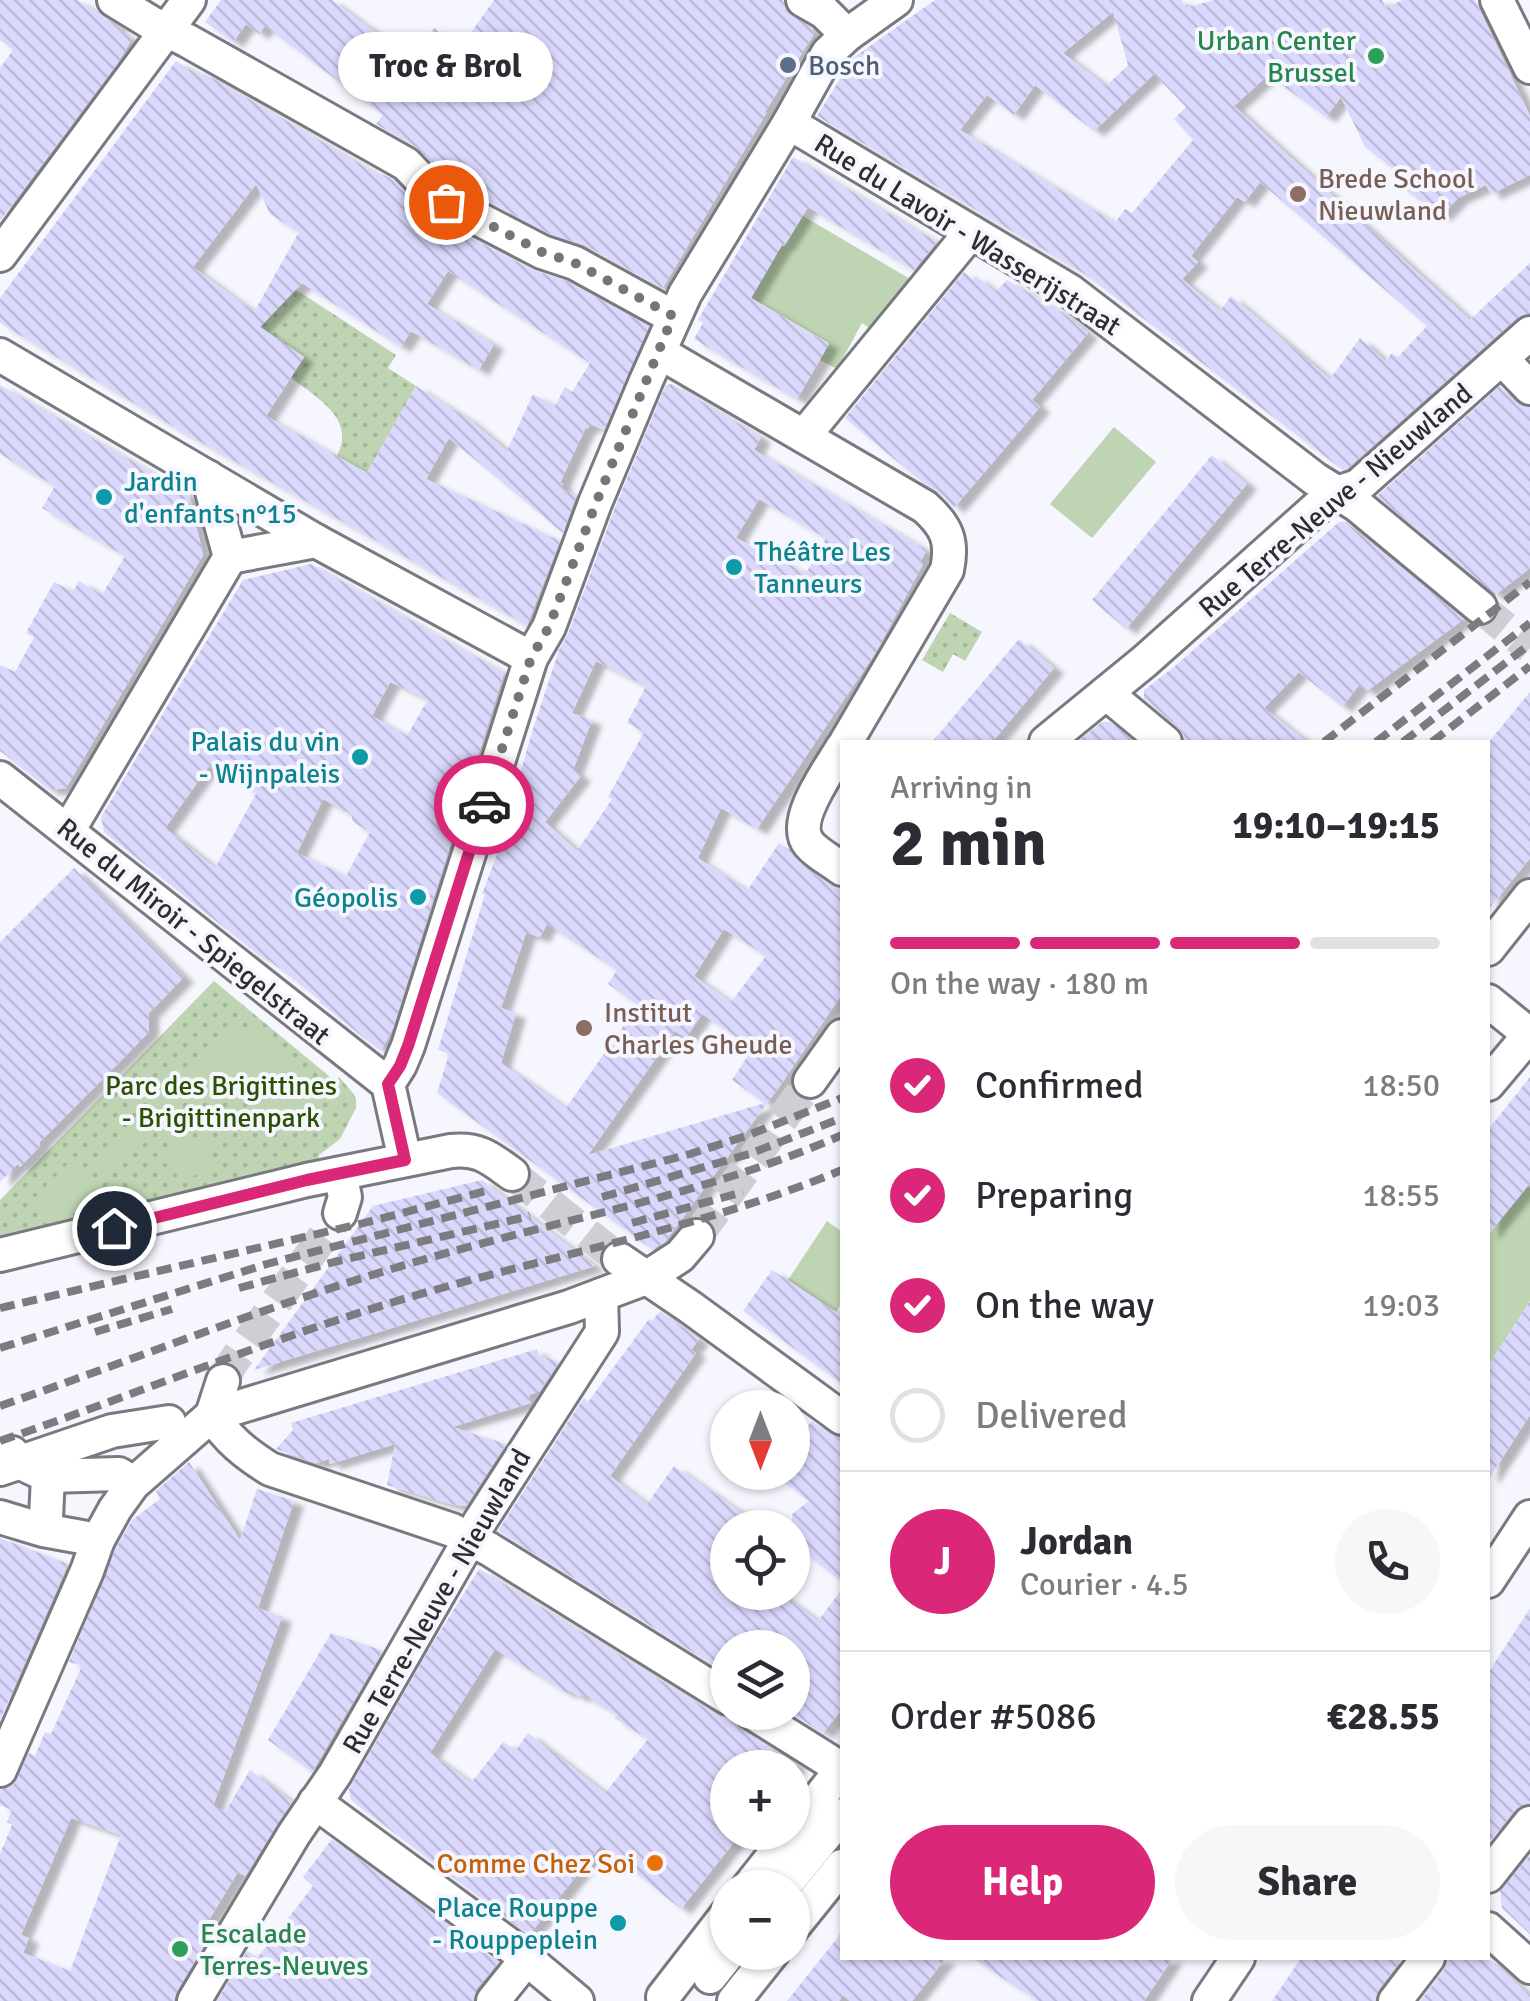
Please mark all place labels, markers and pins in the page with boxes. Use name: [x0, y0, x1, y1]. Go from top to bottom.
place label: Urban Center Brussel: [1197, 24, 1357, 90]
callout: Troc & Brol: [338, 32, 554, 102]
marker: Urban Center Brussel: [1365, 45, 1387, 67]
place label: Bosch: [808, 49, 880, 83]
marker: Bosch: [777, 54, 799, 76]
pin: [404, 160, 489, 245]
place label: Brede School Nieuwland: [1318, 162, 1475, 228]
marker: Brede School Nieuwland: [1287, 183, 1309, 205]
place label: Jardin d'enfants n°15: [124, 465, 297, 531]
marker: Jardin d'enfants n°15: [93, 486, 115, 508]
place label: Théâtre Les Tanneurs: [754, 535, 891, 601]
marker: Théâtre Les Tanneurs: [723, 556, 745, 578]
place label: Palais du vin - Wijnpaleis: [190, 725, 340, 791]
marker: Palais du vin - Wijnpaleis: [349, 746, 371, 768]
place label: Géopolis: [294, 881, 398, 915]
marker: Géopolis: [407, 886, 429, 908]
place label: Institut Charles Gheude: [604, 996, 792, 1062]
marker: Institut Charles Gheude: [573, 1017, 595, 1039]
pin: [72, 1186, 157, 1271]
place label: Comme Chez Soi: [436, 1847, 635, 1881]
marker: Comme Chez Soi: [644, 1852, 666, 1874]
place label: Place Rouppe - Rouppeplein: [432, 1891, 598, 1957]
marker: Place Rouppe - Rouppeplein: [607, 1912, 629, 1934]
place label: Escalade Terres-Neuves: [200, 1917, 369, 1983]
marker: Escalade Terres-Neuves: [169, 1938, 191, 1960]

